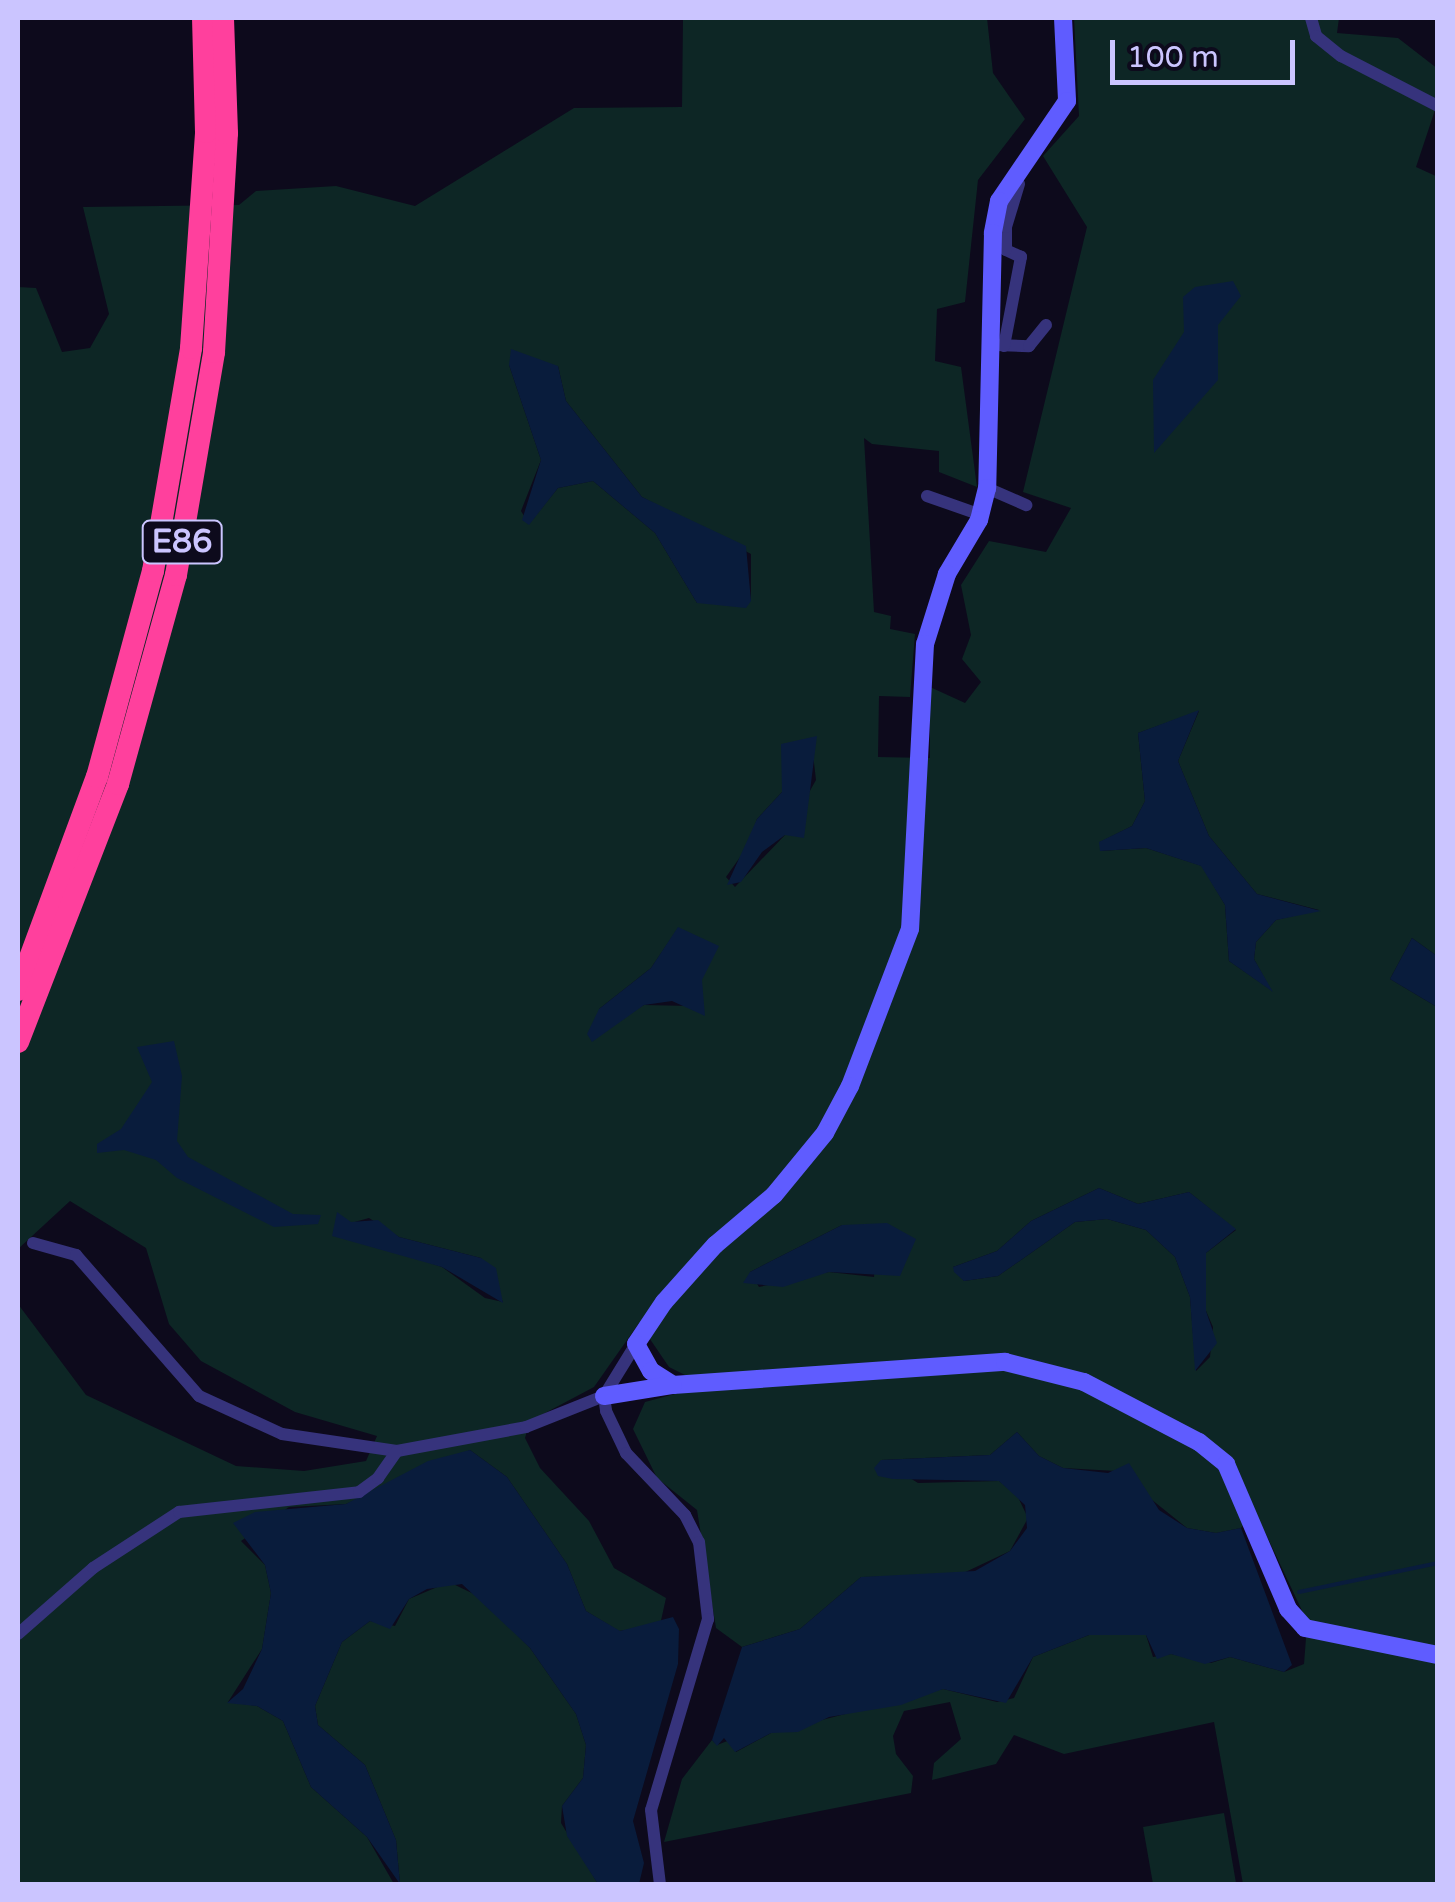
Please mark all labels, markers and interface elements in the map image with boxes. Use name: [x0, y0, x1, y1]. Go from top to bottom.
scale bar: [1115, 20, 1300, 82]
text: 100 m: [1127, 39, 1219, 76]
road number: E86: [140, 515, 224, 569]

